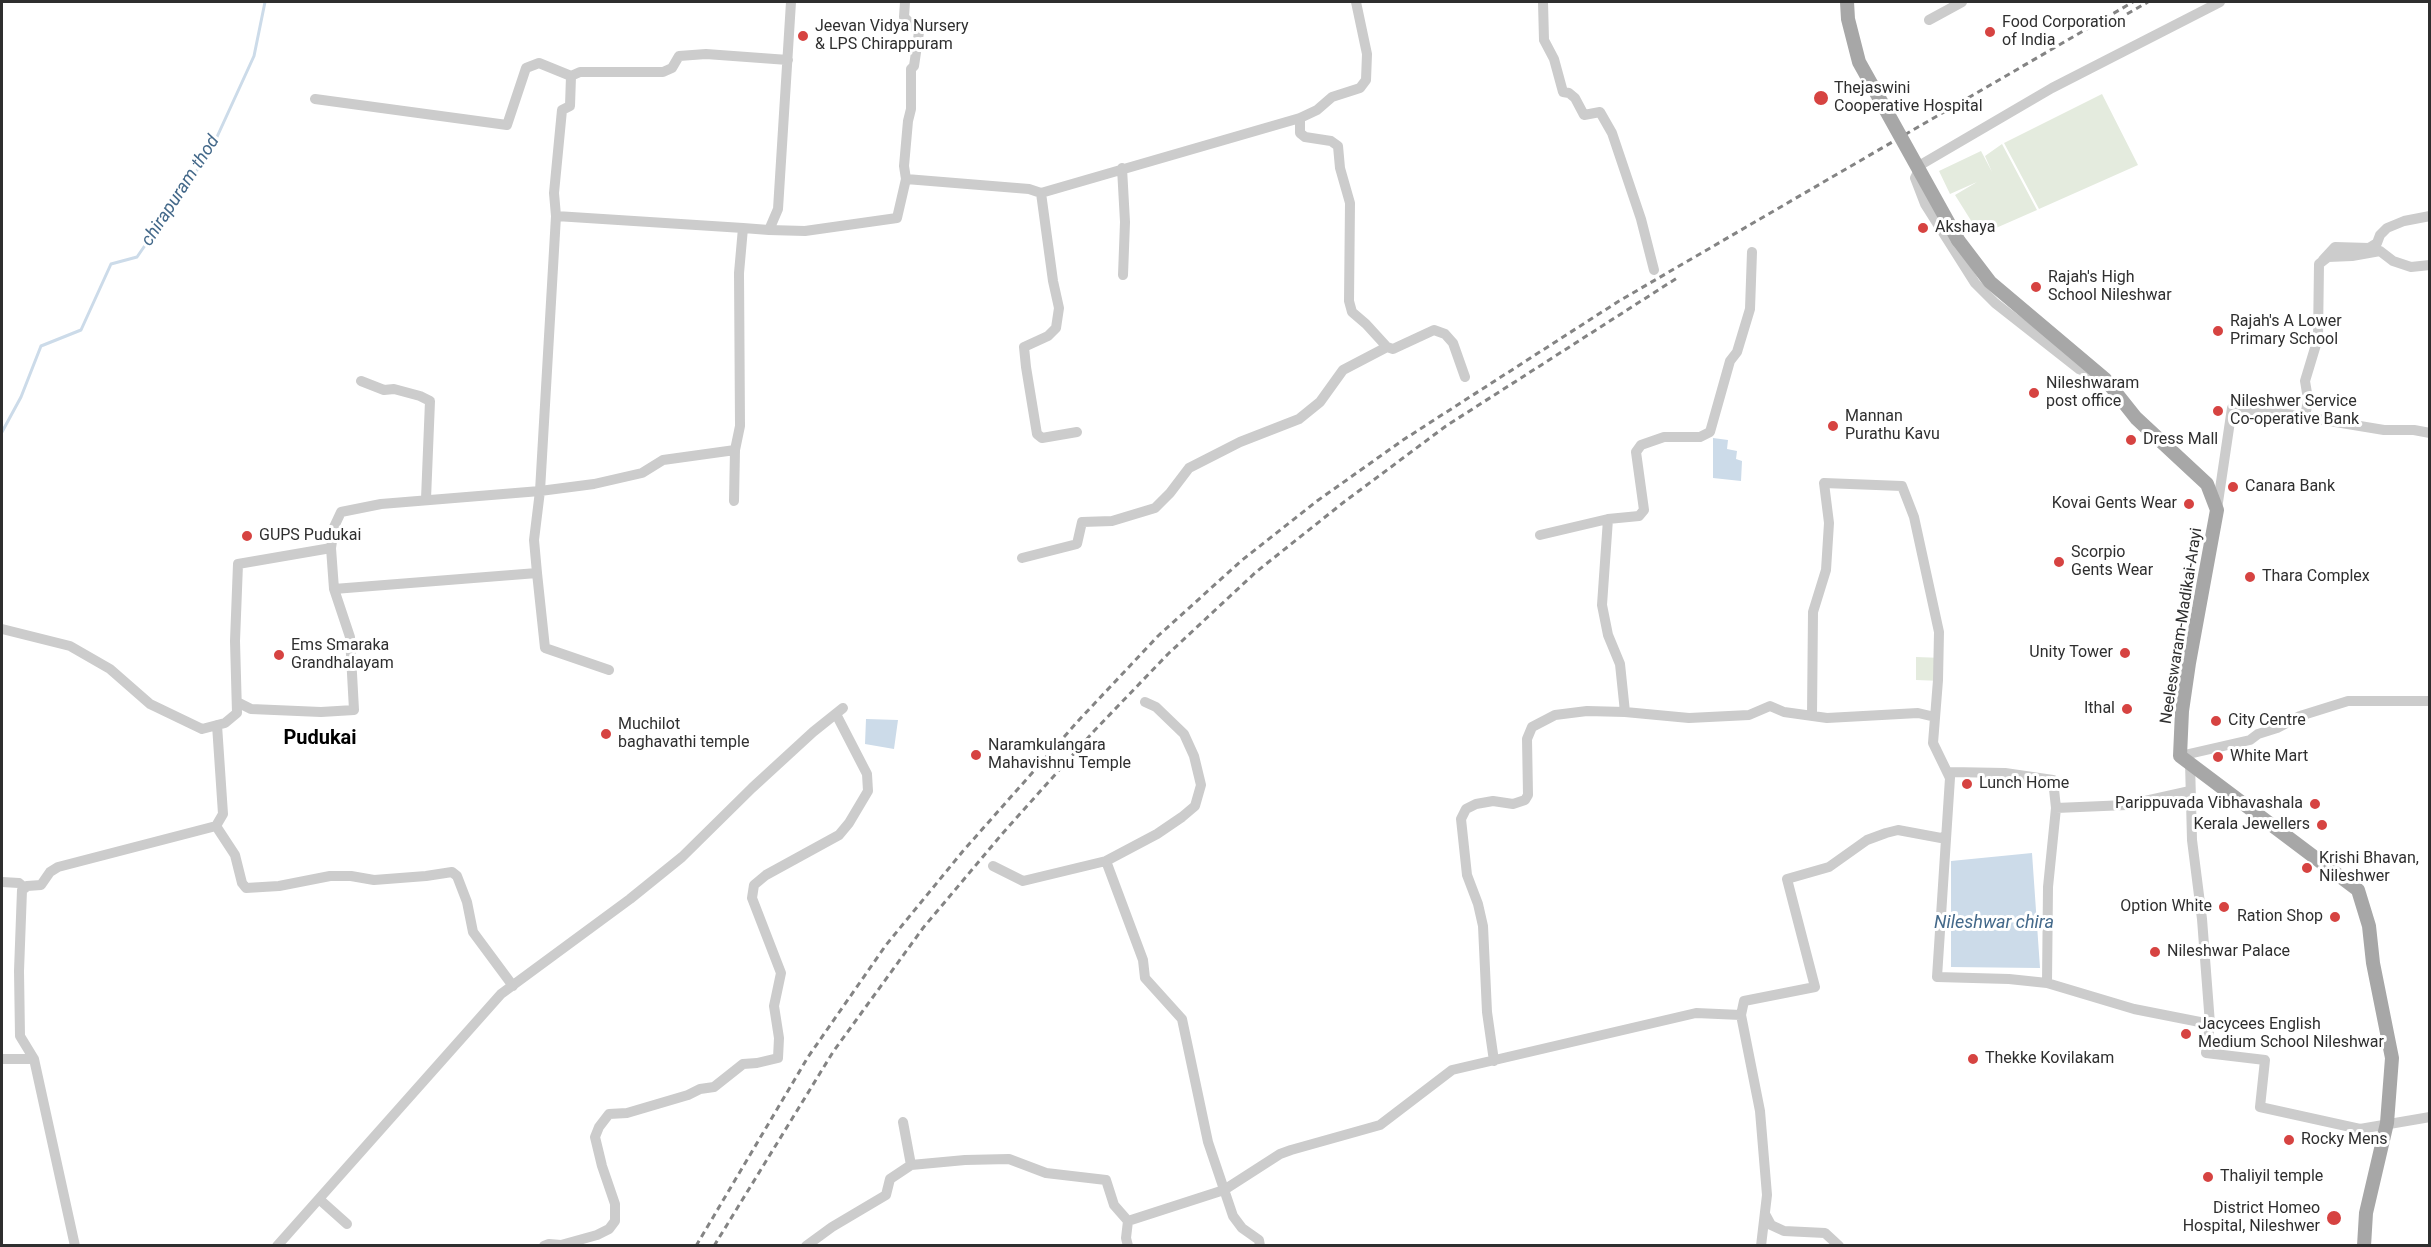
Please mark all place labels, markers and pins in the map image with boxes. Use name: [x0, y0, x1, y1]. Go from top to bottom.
place label: Food Corporation of India: [2002, 13, 2126, 51]
place label: Jeevan Vidya Nursery & LPS Chirappuram: [815, 17, 969, 55]
marker: Food Corporation of India: [1983, 25, 1997, 39]
marker: Jeevan Vidya Nursery & LPS Chirappuram: [796, 29, 810, 43]
place label: Thejaswini Cooperative Hospital: [1834, 79, 1983, 117]
marker: Thejaswini Cooperative Hospital: [1812, 89, 1830, 107]
place label: Akshaya: [1935, 218, 1995, 238]
marker: Akshaya: [1916, 221, 1930, 235]
place label: Rajah's High School Nileshwar: [2048, 268, 2172, 306]
marker: Rajah's High School Nileshwar: [2029, 280, 2043, 294]
place label: Rajah's A Lower Primary School: [2230, 312, 2342, 350]
marker: Rajah's A Lower Primary School: [2211, 324, 2225, 338]
place label: Nileshwaram post office: [2046, 374, 2139, 412]
marker: Nileshwaram post office: [2027, 386, 2041, 400]
place label: Nileshwer Service Co-operative Bank: [2230, 392, 2359, 430]
marker: Nileshwer Service Co-operative Bank: [2211, 404, 2225, 418]
place label: Mannan Purathu Kavu: [1845, 407, 1940, 445]
marker: Mannan Purathu Kavu: [1826, 419, 1840, 433]
place label: Dress Mall: [2143, 430, 2218, 450]
marker: Dress Mall: [2124, 433, 2138, 447]
place label: Canara Bank: [2245, 477, 2335, 497]
marker: Canara Bank: [2226, 480, 2240, 494]
place label: Kovai Gents Wear: [2052, 494, 2177, 514]
marker: Kovai Gents Wear: [2182, 497, 2196, 511]
place label: GUPS Pudukai: [259, 526, 361, 546]
marker: GUPS Pudukai: [240, 529, 254, 543]
place label: Scorpio Gents Wear: [2071, 543, 2153, 581]
marker: Scorpio Gents Wear: [2052, 555, 2066, 569]
place label: Thara Complex: [2262, 567, 2370, 587]
marker: Thara Complex: [2243, 570, 2257, 584]
place label: Ems Smaraka Grandhalayam: [291, 636, 394, 674]
place label: Unity Tower: [2029, 643, 2113, 663]
marker: Unity Tower: [2118, 646, 2132, 660]
marker: Ems Smaraka Grandhalayam: [272, 648, 286, 662]
place label: Ithal: [2084, 699, 2115, 719]
marker: Ithal: [2120, 702, 2134, 716]
place label: City Centre: [2228, 711, 2306, 731]
marker: City Centre: [2209, 714, 2223, 728]
place label: Muchilot baghavathi temple: [618, 715, 749, 753]
marker: Muchilot baghavathi temple: [599, 727, 613, 741]
place label: Naramkulangara Mahavishnu Temple: [988, 736, 1131, 774]
place label: White Mart: [2230, 747, 2308, 767]
marker: Naramkulangara Mahavishnu Temple: [969, 748, 983, 762]
marker: White Mart: [2211, 750, 2225, 764]
place label: Lunch Home: [1979, 774, 2069, 794]
marker: Lunch Home: [1960, 777, 1974, 791]
place label: Parippuvada Vibhavashala: [2115, 794, 2303, 814]
marker: Parippuvada Vibhavashala: [2308, 797, 2322, 811]
place label: Kerala Jewellers: [2194, 815, 2310, 835]
marker: Kerala Jewellers: [2315, 818, 2329, 832]
place label: Krishi Bhavan, Nileshwer: [2319, 849, 2419, 887]
marker: Krishi Bhavan, Nileshwer: [2300, 861, 2314, 875]
place label: Option White: [2120, 897, 2212, 917]
marker: Option White: [2217, 900, 2231, 914]
place label: Ration Shop: [2237, 907, 2323, 927]
marker: Ration Shop: [2328, 910, 2342, 924]
place label: Nileshwar Palace: [2167, 942, 2290, 962]
marker: Nileshwar Palace: [2148, 945, 2162, 959]
place label: Jacycees English Medium School Nileshwar: [2198, 1015, 2384, 1053]
marker: Jacycees English Medium School Nileshwar: [2179, 1027, 2193, 1041]
place label: Thekke Kovilakam: [1985, 1049, 2114, 1069]
marker: Thekke Kovilakam: [1966, 1052, 1980, 1066]
place label: Rocky Mens: [2301, 1130, 2388, 1150]
marker: Rocky Mens: [2282, 1133, 2296, 1147]
place label: Thaliyil temple: [2220, 1167, 2323, 1187]
marker: Thaliyil temple: [2201, 1170, 2215, 1184]
place label: District Homeo Hospital, Nileshwer: [2183, 1199, 2320, 1237]
marker: District Homeo Hospital, Nileshwer: [2325, 1209, 2343, 1227]

